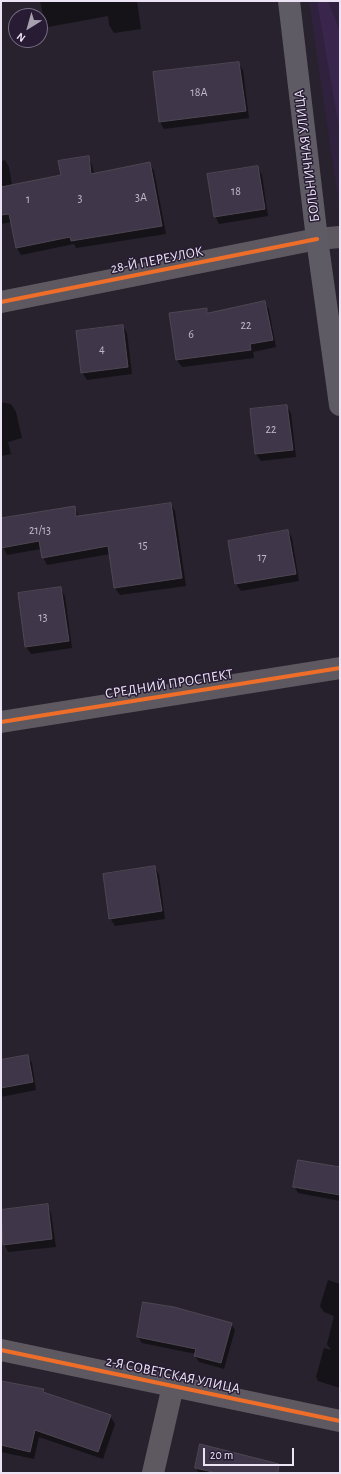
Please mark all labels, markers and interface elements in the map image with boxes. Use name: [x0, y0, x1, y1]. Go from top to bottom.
north arrow: [8, 8, 48, 48]
text: N: [15, 30, 27, 44]
house number: 18А: [191, 85, 207, 99]
street label: БОЛЬНИЧНАЯ УЛИЦА: [291, 89, 323, 223]
house number: 18: [231, 184, 241, 198]
house number: 3А: [135, 190, 147, 204]
house number: 3: [78, 191, 82, 205]
house number: 1: [26, 192, 30, 206]
street label: 28-Й ПЕРЕУЛОК: [109, 243, 205, 277]
house number: 22: [241, 318, 251, 332]
house number: 6: [188, 327, 194, 341]
house number: 4: [99, 342, 105, 356]
house number: 22: [266, 422, 276, 436]
house number: 21/13: [29, 523, 51, 537]
house number: 15: [138, 538, 148, 552]
house number: 17: [257, 550, 267, 564]
house number: 13: [38, 610, 48, 624]
street label: СРЕДНИЙ ПРОСПЕКТ: [104, 666, 234, 702]
street label: 2-Я СОВЕТСКАЯ УЛИЦА: [104, 1353, 242, 1397]
scale bar: [205, 1440, 296, 1466]
text: 20 m: [210, 1449, 233, 1461]

